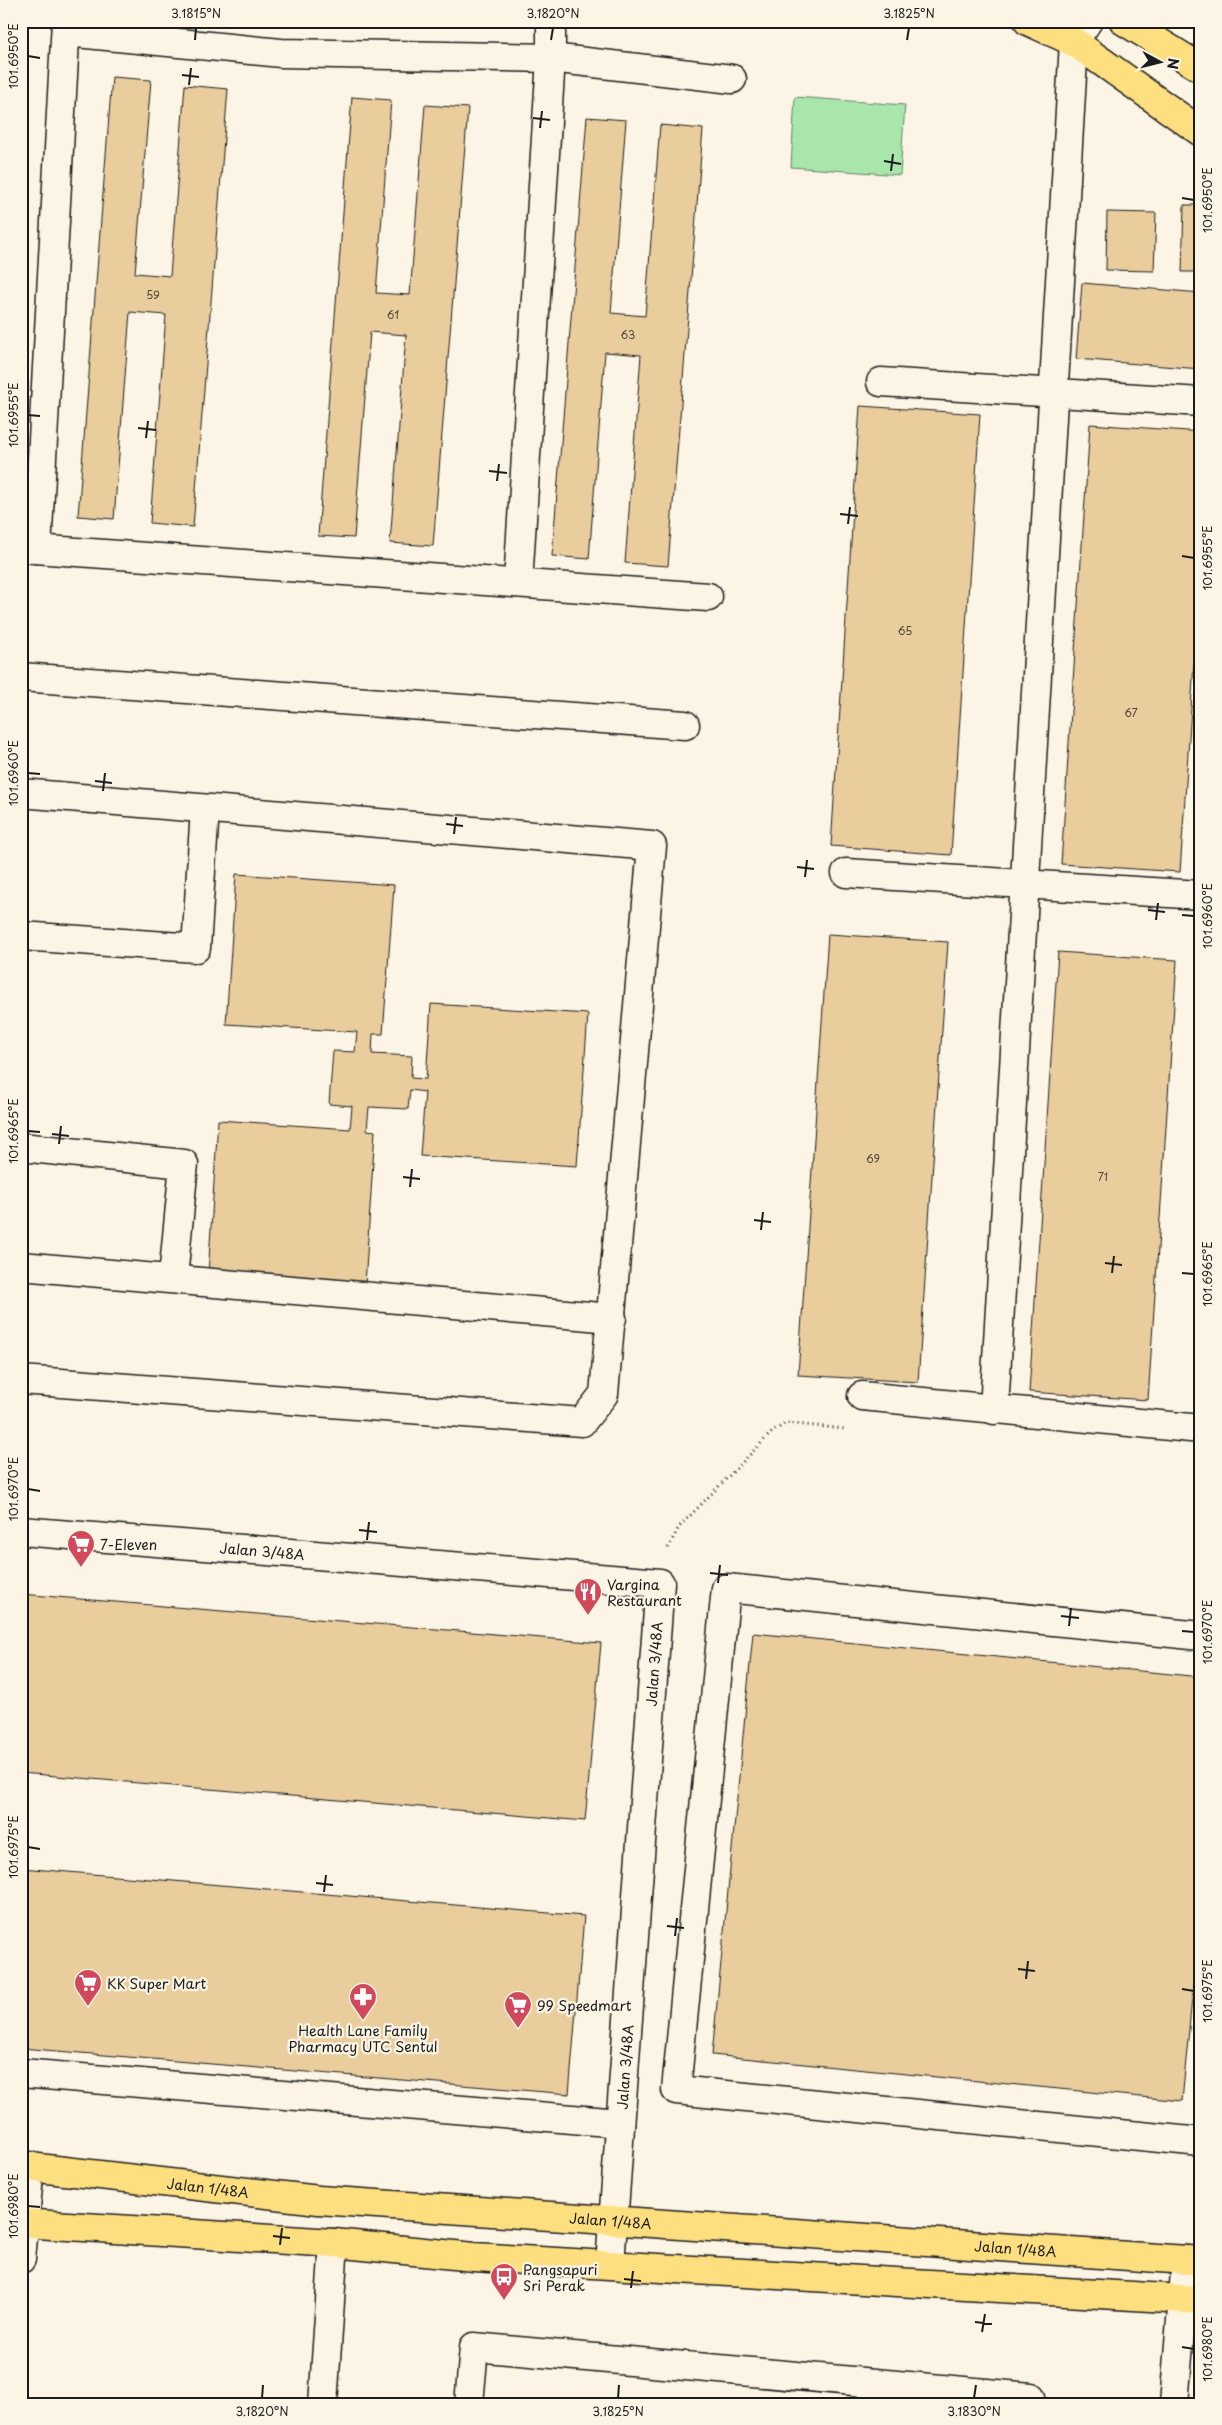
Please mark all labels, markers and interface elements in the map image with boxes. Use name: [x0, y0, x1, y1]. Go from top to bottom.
text: 3.1815°N: [171, 4, 221, 22]
text: 3.1820°N: [526, 4, 580, 22]
text: 3.1825°N: [883, 4, 935, 22]
text: 101.6950°E: [4, 23, 22, 89]
north arrow: [1134, 38, 1184, 88]
text: N: [1162, 57, 1184, 70]
text: 101.6950°E: [1198, 167, 1216, 233]
house number: 59: [146, 286, 160, 303]
house number: 61: [387, 306, 399, 323]
house number: 63: [621, 326, 635, 343]
text: 101.6955°E: [4, 382, 22, 448]
text: 101.6955°E: [1198, 525, 1216, 591]
house number: 65: [898, 622, 912, 639]
house number: 67: [1124, 704, 1138, 721]
text: 101.6960°E: [4, 740, 22, 806]
text: 101.6960°E: [1198, 883, 1216, 949]
text: 101.6965°E: [4, 1098, 22, 1164]
house number: 69: [866, 1150, 880, 1167]
house number: 71: [1098, 1168, 1108, 1185]
text: 101.6965°E: [1198, 1241, 1216, 1307]
text: 101.6970°E: [4, 1457, 22, 1521]
supermarket icon: 7-Eleven: [66, 1529, 96, 1568]
place label: 7-Eleven: [100, 1534, 157, 1555]
street label: Jalan 3/48A: [219, 1537, 306, 1565]
place label: Vargina Restaurant: [607, 1574, 682, 1611]
restaurant icon: Vargina Restaurant: [573, 1577, 603, 1616]
text: 101.6970°E: [1198, 1600, 1216, 1664]
street label: Jalan 3/48A: [641, 1620, 667, 1707]
text: 101.6975°E: [4, 1815, 22, 1879]
text: 101.6975°E: [1198, 1959, 1216, 2023]
supermarket icon: KK Super Mart: [73, 1968, 103, 2007]
place label: KK Super Mart: [107, 1973, 207, 1994]
pharmacy icon: Health Lane Family Pharmacy UTC Sentul: [348, 1982, 378, 2021]
supermarket icon: 99 Speedmart: [503, 1990, 533, 2029]
place label: 99 Speedmart: [537, 1995, 632, 2016]
place label: Health Lane Family Pharmacy UTC Sentul: [288, 2020, 438, 2057]
street label: Jalan 3/48A: [612, 2023, 638, 2110]
street label: Jalan 1/48A: [166, 2172, 250, 2202]
text: 101.6980°E: [4, 2173, 22, 2239]
street label: Jalan 1/48A: [569, 2207, 653, 2233]
street label: Jalan 1/48A: [974, 2235, 1058, 2262]
place label: Pangsapuri Sri Perak: [523, 2259, 598, 2296]
bus stop icon: Pangsapuri Sri Perak: [489, 2262, 519, 2301]
text: 101.6980°E: [1198, 2316, 1216, 2382]
text: 3.1820°N: [235, 2402, 289, 2420]
text: 3.1825°N: [592, 2402, 644, 2420]
text: 3.1830°N: [947, 2402, 1001, 2420]

